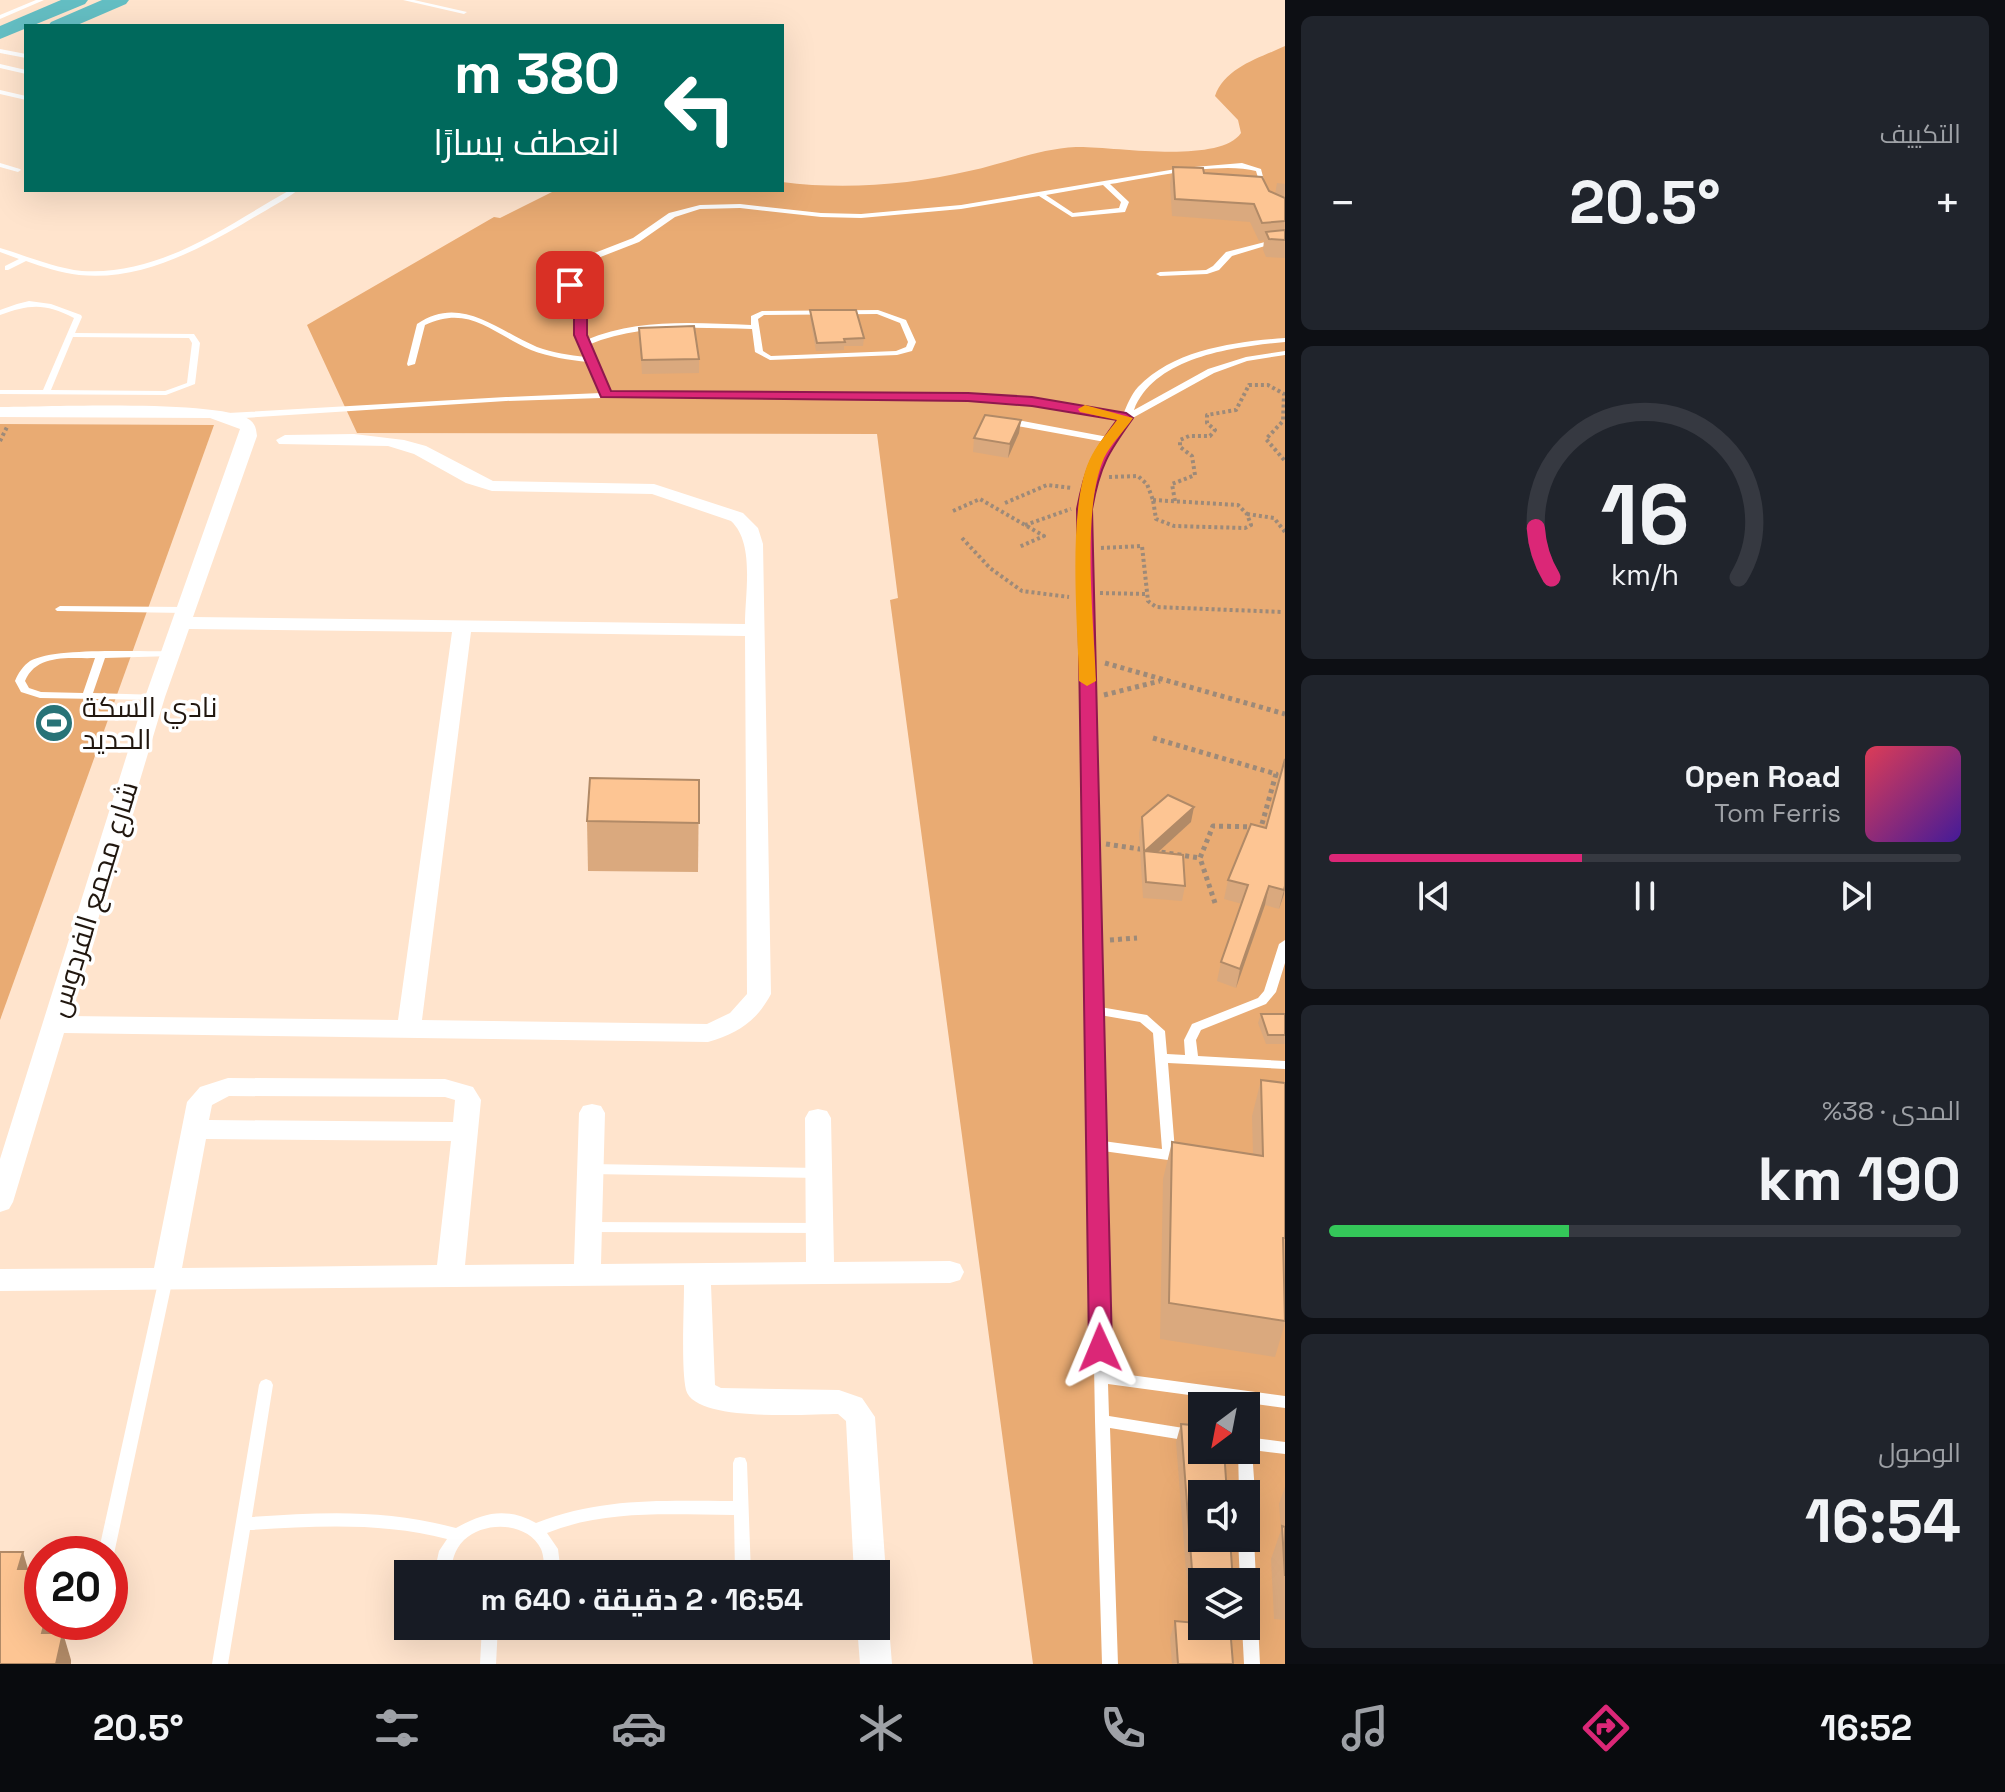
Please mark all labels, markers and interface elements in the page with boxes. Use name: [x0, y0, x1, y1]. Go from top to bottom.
text: 380 m: [454, 38, 620, 109]
icon: left: [648, 56, 752, 160]
text: التكييف: [1879, 117, 1961, 151]
text: انعطف يسارًا: [433, 120, 620, 166]
text: 20.5°: [1569, 164, 1721, 241]
text: −: [1329, 175, 1356, 231]
text: +: [1934, 175, 1961, 231]
pin: [536, 251, 604, 319]
icon: arrive: [548, 263, 592, 307]
text: 16: [1600, 462, 1690, 568]
text: km/h: [1611, 558, 1679, 594]
place label: نادي السكة الحديد: [82, 689, 217, 757]
sports icon: نادي السكة الحديد: [33, 702, 75, 744]
text: Open Road: [1685, 757, 1841, 796]
street label: شارع مجمع الفردوس: [40, 777, 147, 1021]
text: Tom Ferris: [1714, 796, 1841, 830]
icon: previous: [1412, 874, 1456, 918]
icon: pause: [1623, 874, 1667, 918]
icon: next: [1834, 874, 1878, 918]
text: المدى · 38%: [1822, 1094, 1961, 1128]
text: 190 km: [1758, 1141, 1961, 1218]
position arrow: [1058, 1306, 1142, 1390]
north arrow: [1188, 1392, 1260, 1464]
map controls: [1188, 1392, 1260, 1640]
text: الوصول: [1878, 1436, 1961, 1470]
button: sound: [1188, 1480, 1260, 1552]
text: 16:54: [1805, 1483, 1961, 1560]
speed limit sign: 20: [24, 1536, 128, 1640]
button: layers: [1188, 1568, 1260, 1640]
text: 16:54 · 2 دقيقة · 640 m: [481, 1580, 803, 1619]
icon: filters: [369, 1700, 425, 1756]
icon: car: [611, 1700, 667, 1756]
icon: climate: [853, 1700, 909, 1756]
icon: phone: [1095, 1700, 1151, 1756]
icon: music: [1337, 1700, 1393, 1756]
icon: directions: [1578, 1700, 1634, 1756]
text: 20.5°: [93, 1705, 184, 1751]
text: 16:52: [1820, 1705, 1912, 1751]

